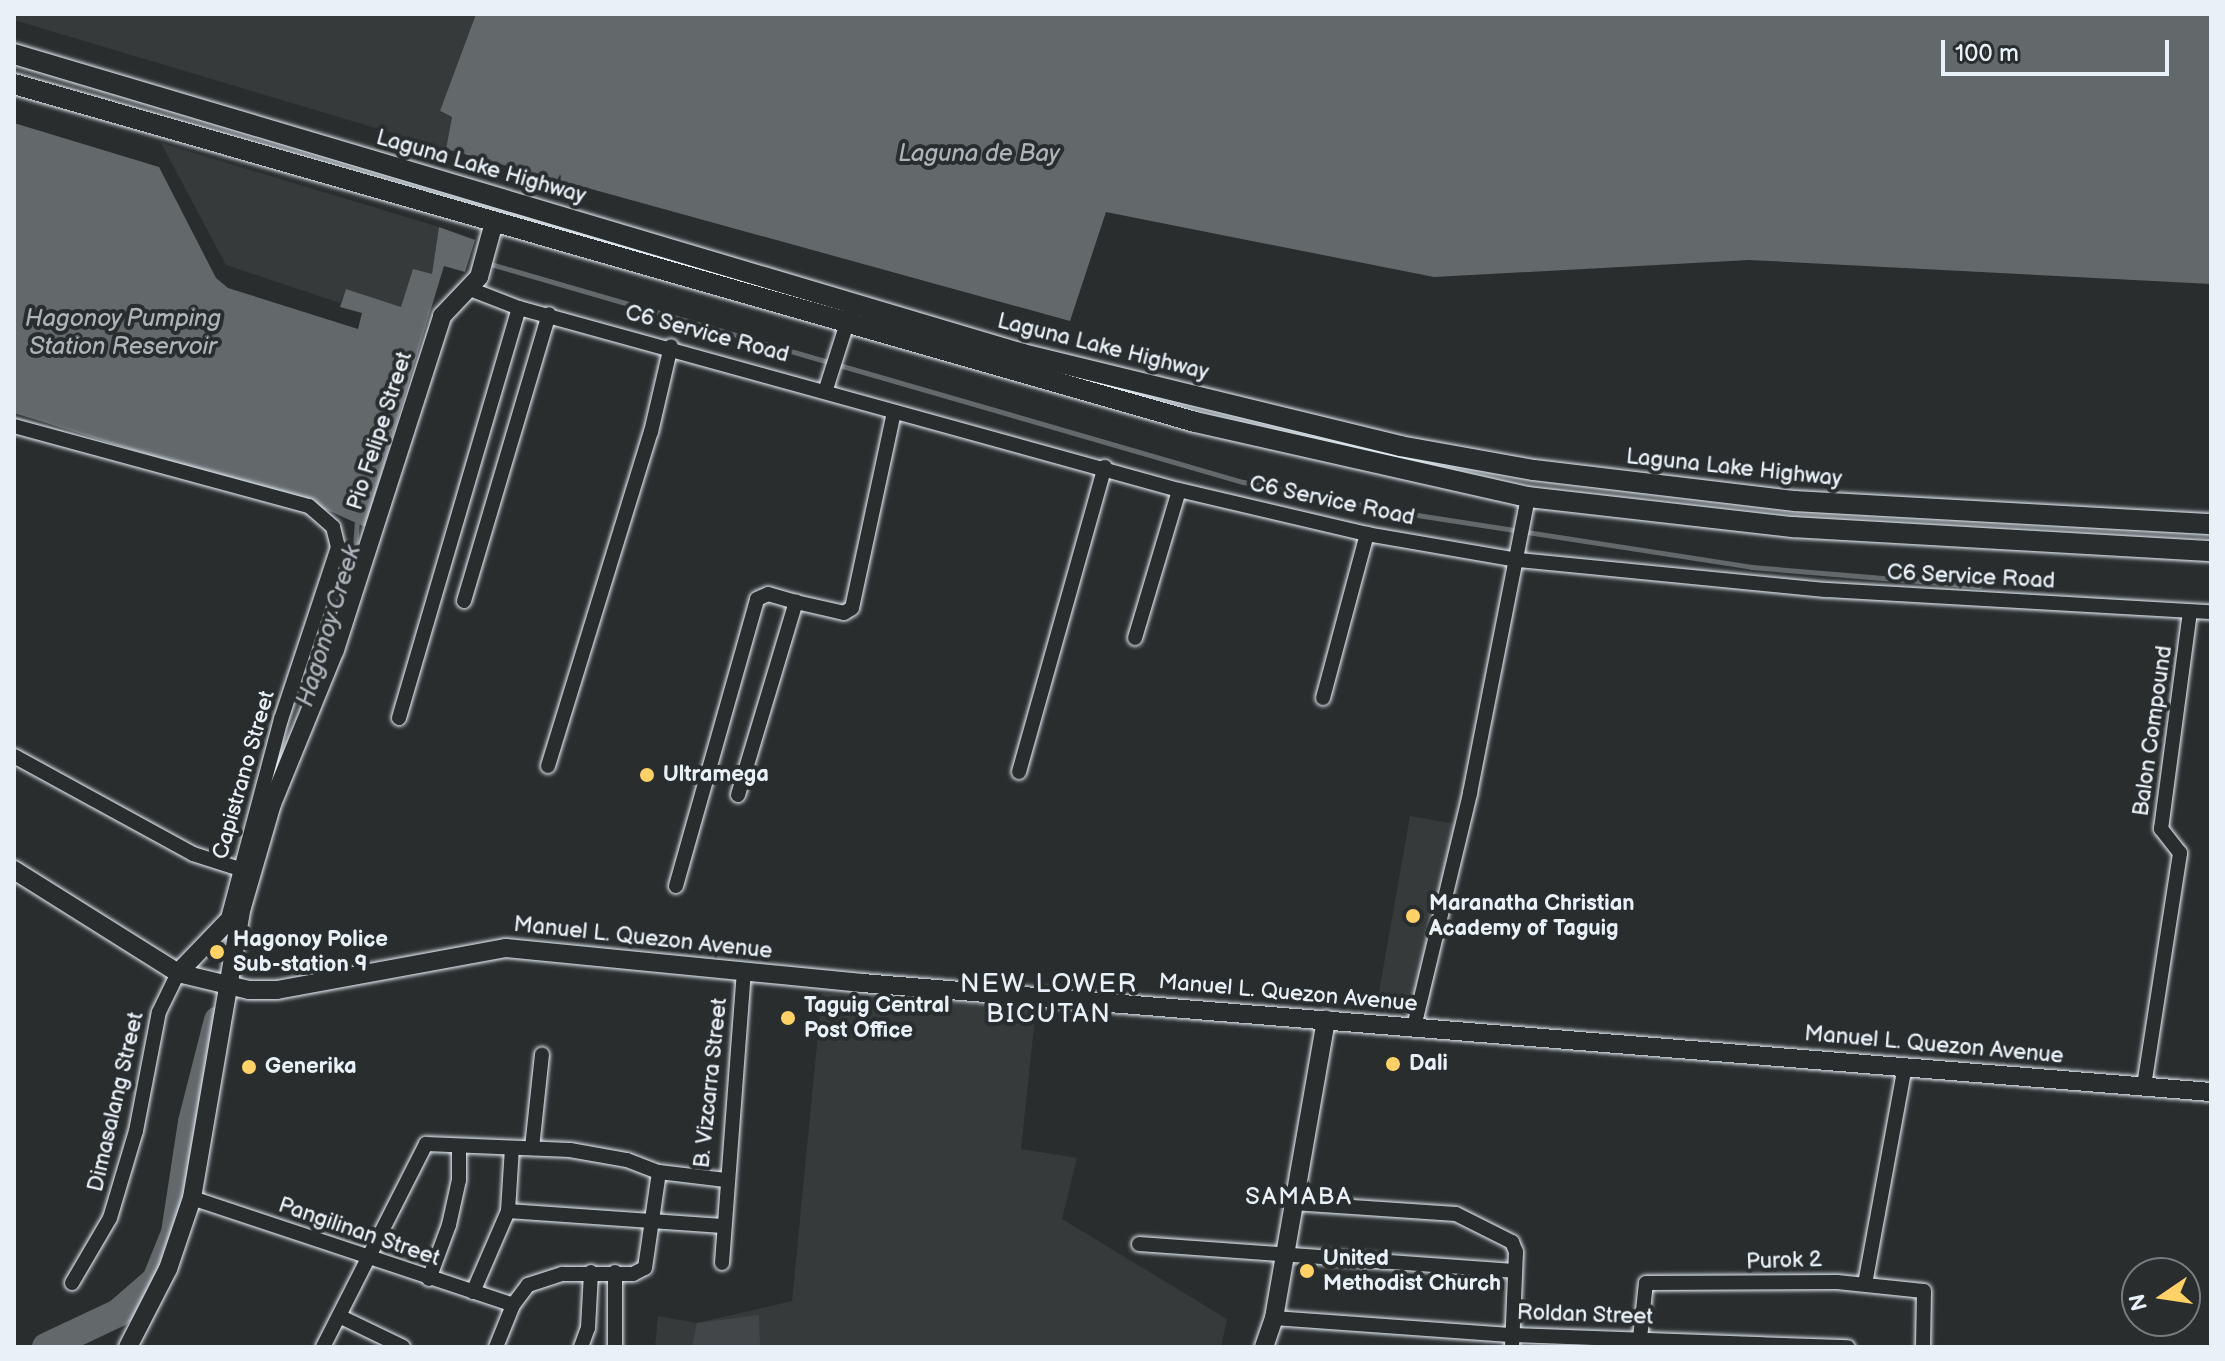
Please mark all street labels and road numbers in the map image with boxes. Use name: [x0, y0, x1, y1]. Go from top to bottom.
street label: Laguna Lake Highway: [373, 124, 589, 210]
street label: C6 Service Road: [622, 299, 792, 369]
street label: Laguna Lake Highway: [995, 308, 1211, 386]
street label: Pio Felipe Street: [342, 348, 418, 514]
street label: Laguna Lake Highway: [1625, 444, 1843, 492]
street label: C6 Service Road: [1247, 471, 1417, 531]
street label: C6 Service Road: [1886, 559, 2056, 595]
street label: Balon Compound: [2128, 644, 2178, 818]
street label: Capistrano Street: [207, 687, 281, 863]
street label: Manuel L. Quezon Avenue: [512, 911, 774, 965]
street label: Manuel L. Quezon Avenue: [1157, 969, 1419, 1017]
street label: B. Vizcarra Street: [689, 996, 733, 1170]
street label: Dimasalang Street: [82, 1009, 150, 1195]
street label: Manuel L. Quezon Avenue: [1803, 1021, 2065, 1069]
street label: Pangilinan Street: [275, 1192, 443, 1272]
street label: Purok 2: [1746, 1246, 1822, 1276]
street label: Roldan Street: [1516, 1299, 1654, 1331]

